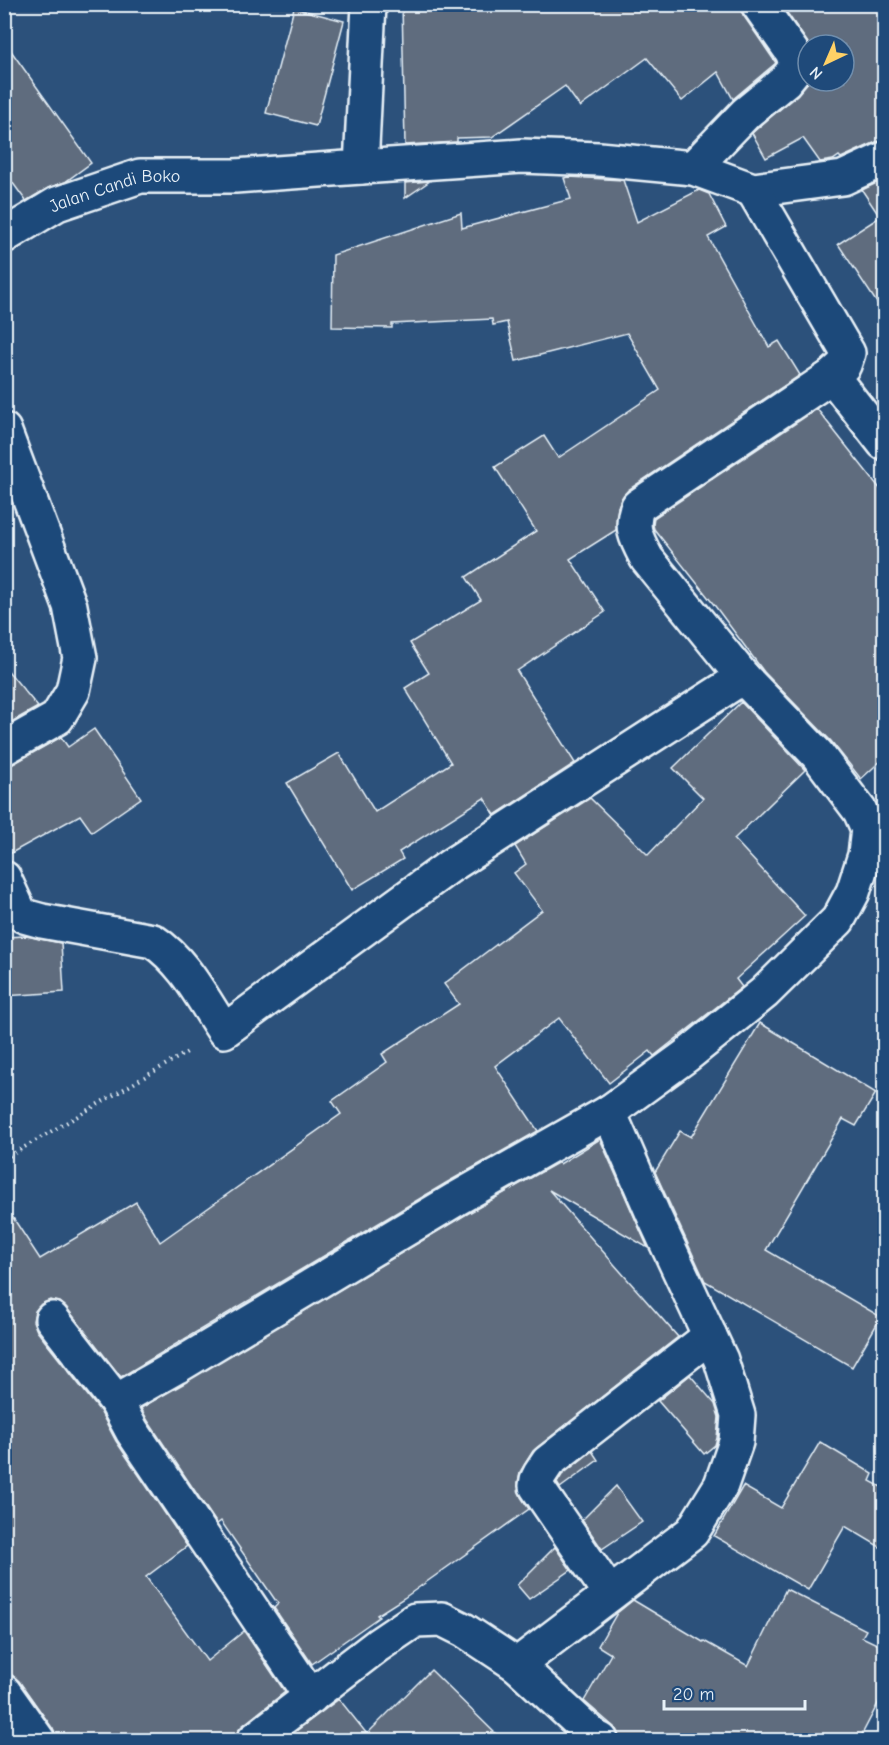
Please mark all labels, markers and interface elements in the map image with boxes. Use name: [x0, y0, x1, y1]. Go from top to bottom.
north arrow: [796, 33, 856, 93]
text: N: [806, 63, 826, 83]
street label: Jalan Candi Boko: [45, 166, 180, 217]
scale bar: [664, 1673, 805, 1711]
text: 20 m: [673, 1684, 714, 1705]

